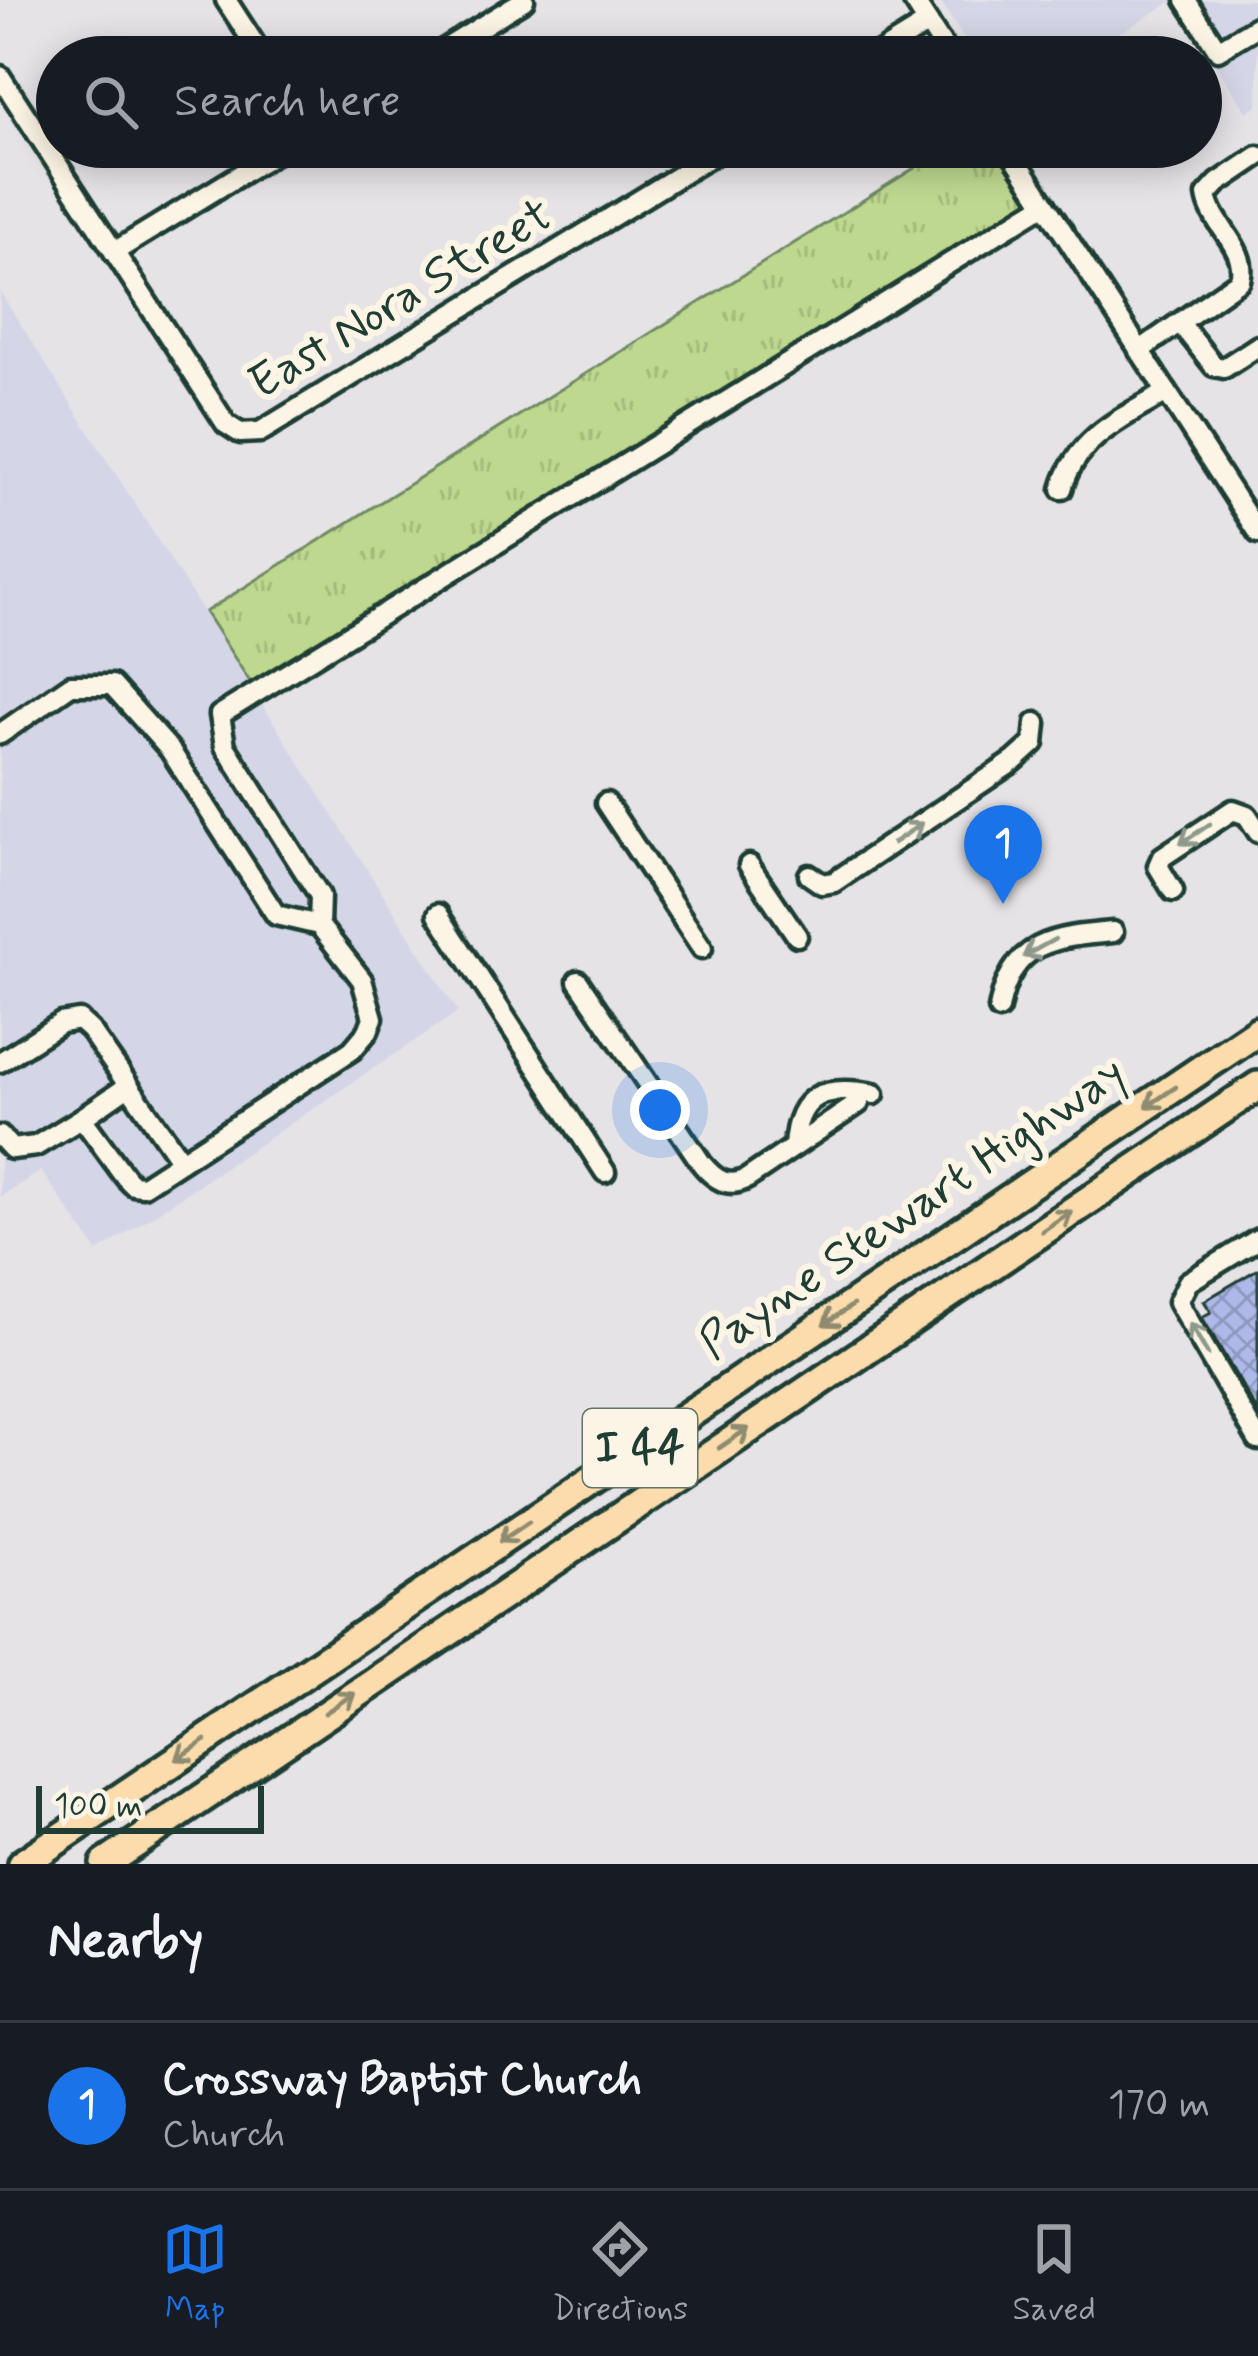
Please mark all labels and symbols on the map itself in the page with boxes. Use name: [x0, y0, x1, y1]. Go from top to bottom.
street label: East Nora Street: [238, 185, 564, 415]
pin: 1: [964, 805, 1042, 904]
one-way arrow: [890, 821, 924, 846]
one-way arrow: [1179, 822, 1213, 847]
one-way arrow: [1022, 937, 1057, 960]
street label: Payne Stewart Highway: [688, 1043, 1138, 1375]
your location: [630, 1080, 690, 1140]
one-way arrow: [1145, 1084, 1178, 1109]
one-way arrow: [1040, 1209, 1074, 1234]
one-way arrow: [821, 1302, 855, 1327]
one-way arrow: [1186, 1322, 1210, 1357]
road number: I 44: [583, 1409, 697, 1487]
one-way arrow: [716, 1426, 750, 1451]
one-way arrow: [498, 1520, 531, 1545]
one-way arrow: [323, 1691, 357, 1716]
one-way arrow: [174, 1737, 208, 1762]
scale bar: [36, 1780, 264, 1833]

